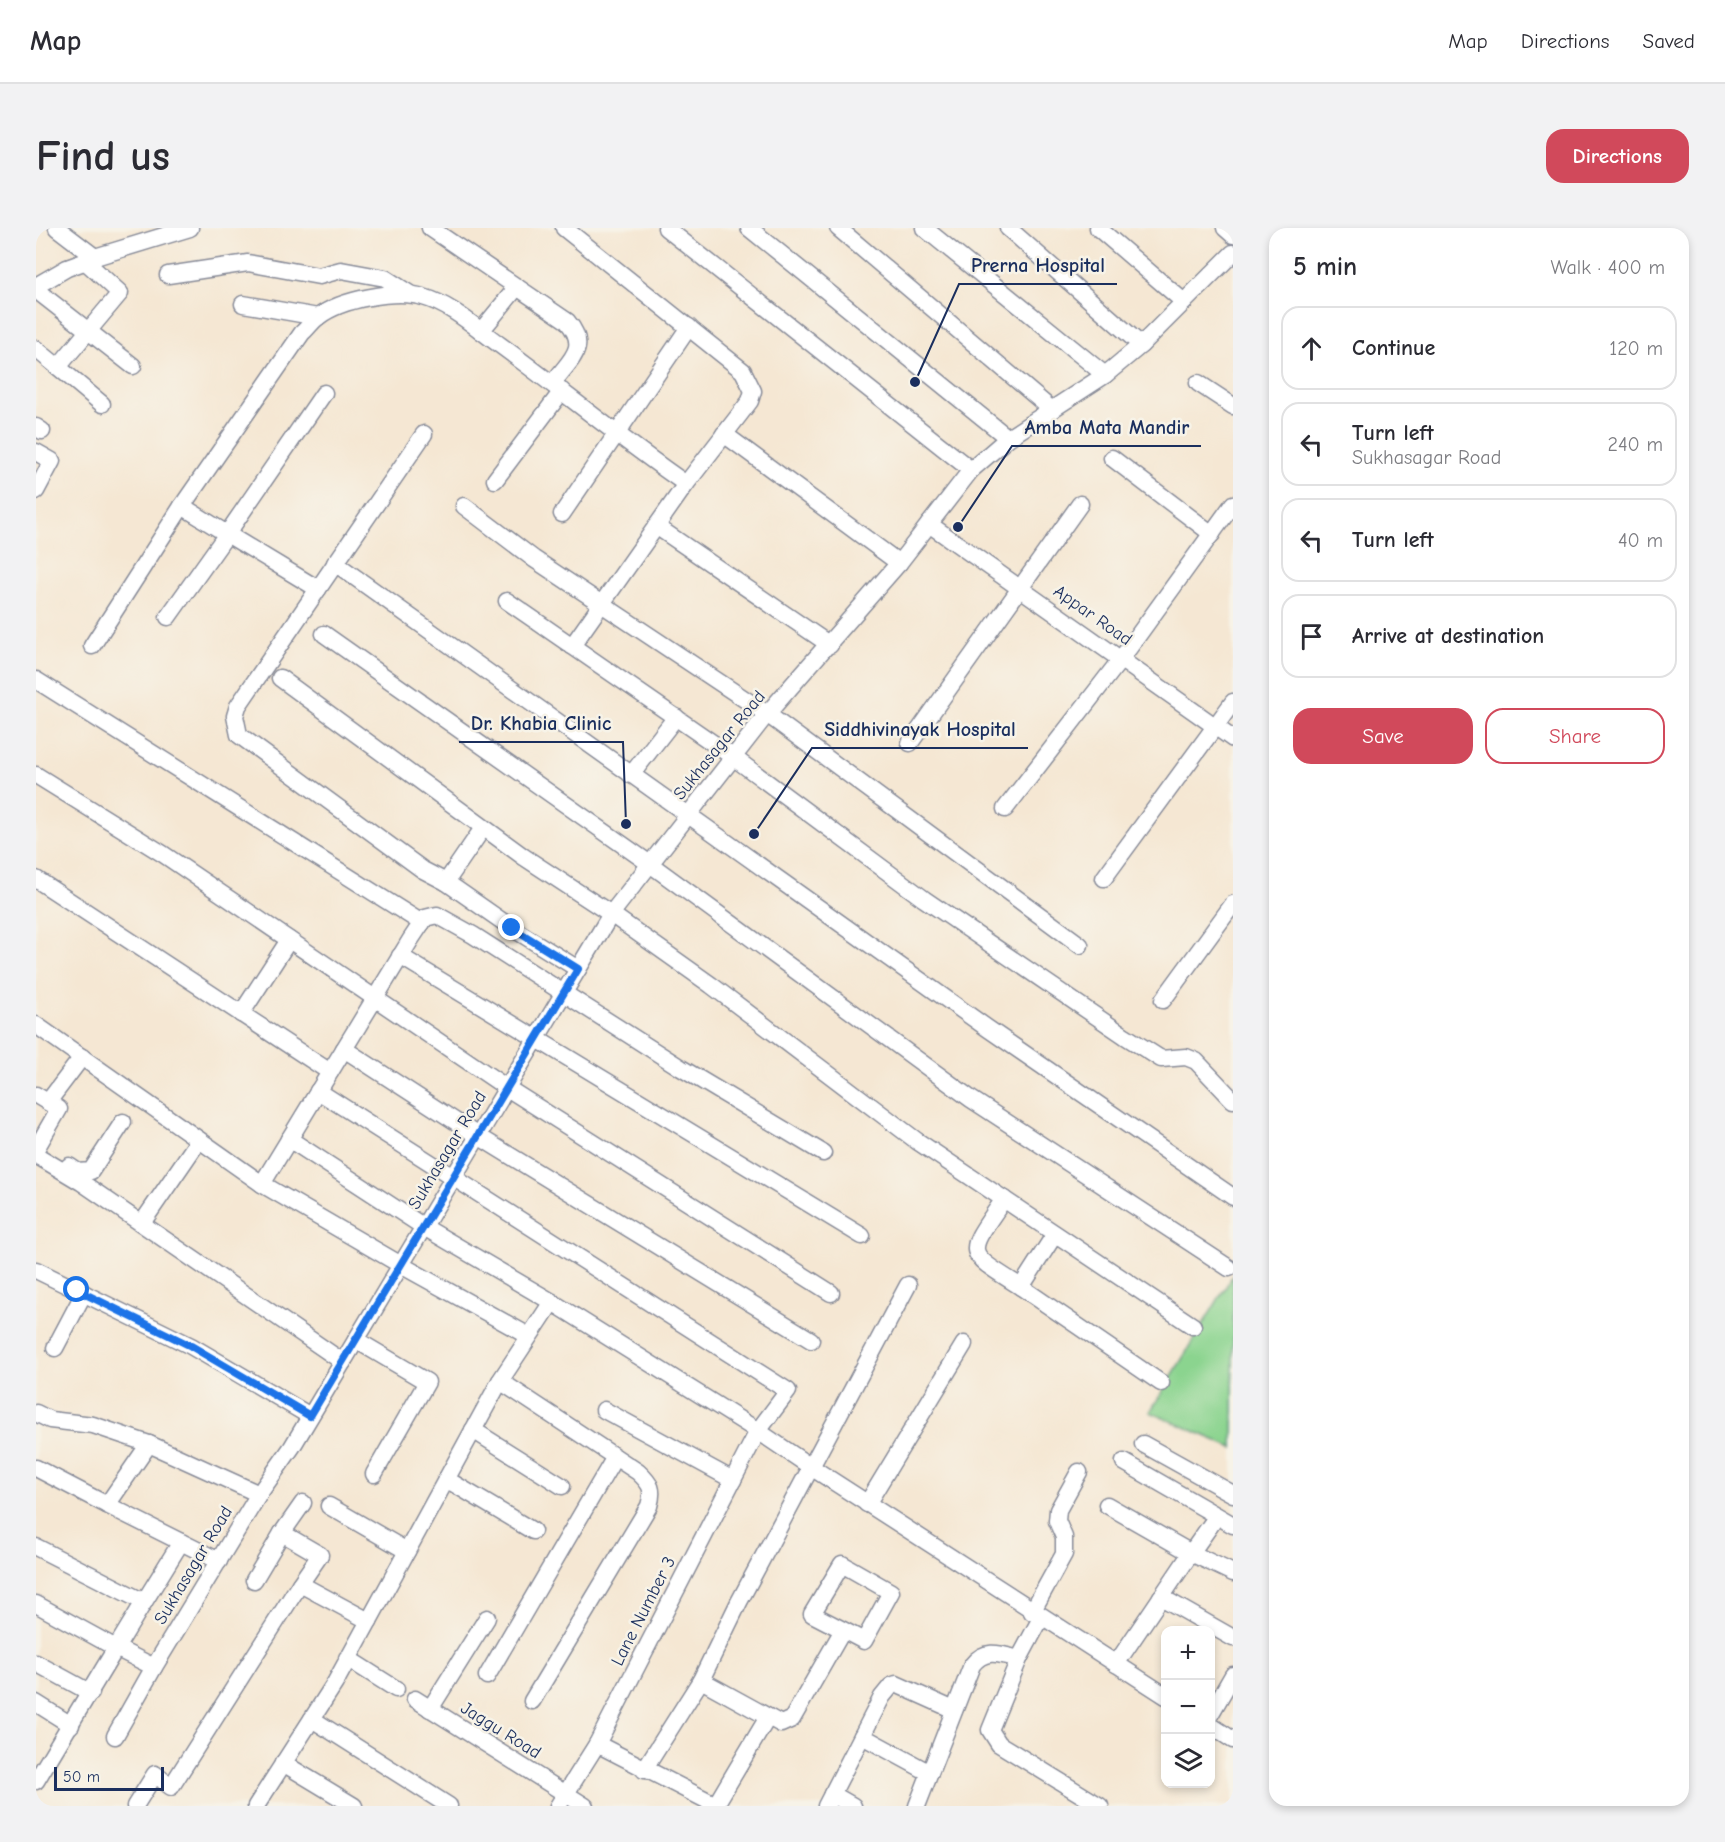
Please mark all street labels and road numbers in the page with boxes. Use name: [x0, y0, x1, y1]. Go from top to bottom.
street label: Appar Road: [1049, 581, 1136, 650]
street label: Sukhasagar Road: [669, 686, 770, 804]
street label: Sukhasagar Road: [404, 1087, 491, 1213]
street label: Sukhasagar Road: [150, 1502, 237, 1628]
street label: Lane Number 3: [607, 1553, 680, 1669]
street label: Jaggu Road: [457, 1697, 545, 1763]

